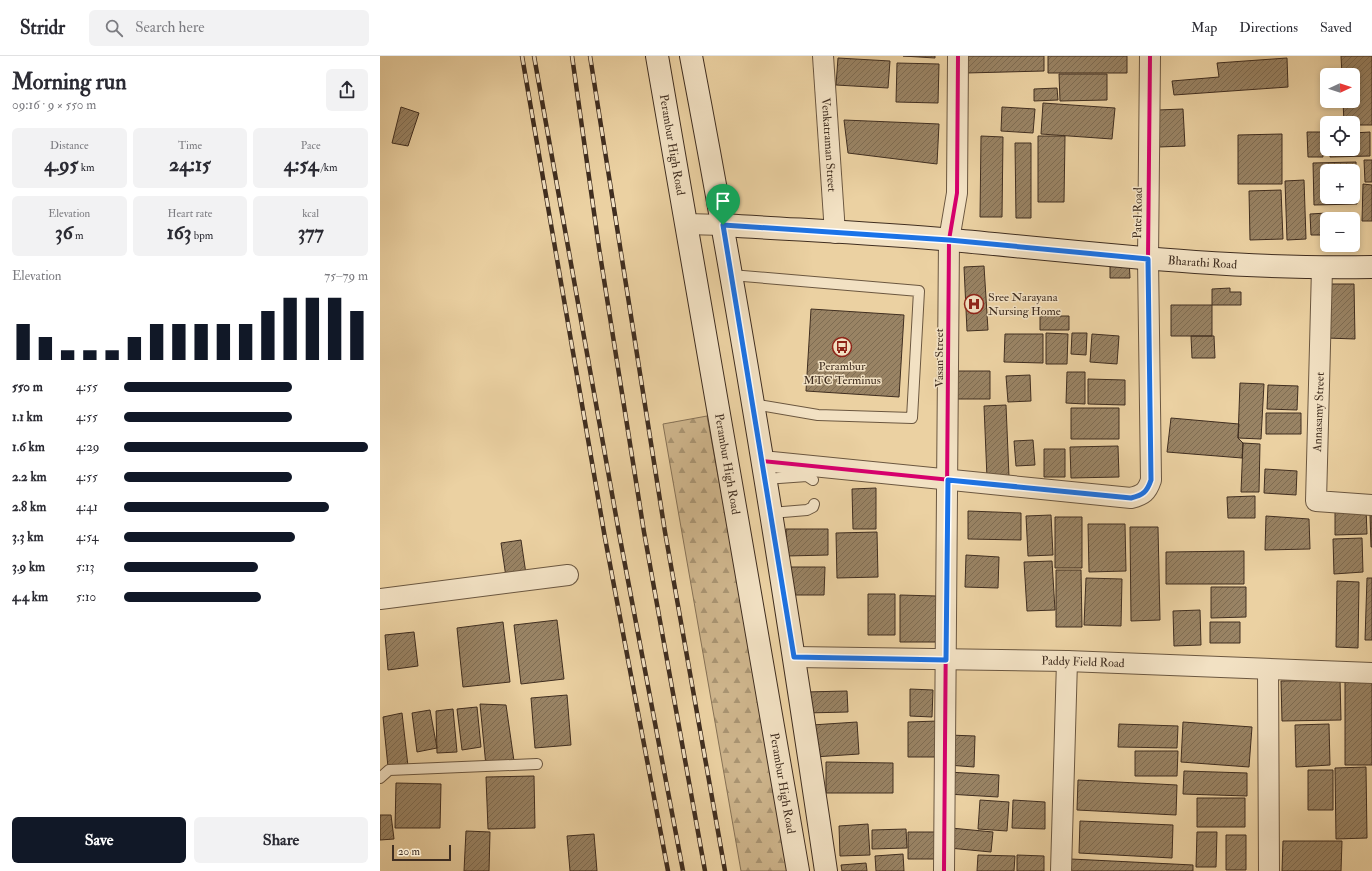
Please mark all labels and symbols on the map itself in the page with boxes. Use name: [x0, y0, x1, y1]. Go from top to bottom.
north arrow: [1320, 68, 1360, 108]
street label: Perambur High Road: [656, 93, 688, 196]
street label: Venkatraman Street: [818, 97, 840, 193]
pin: [706, 184, 740, 225]
street label: Patel Road: [1130, 187, 1146, 239]
street label: Bharathi Road: [1167, 253, 1238, 272]
place label: Sree Narayana Nursing Home: [988, 290, 1061, 319]
hospital icon: Sree Narayana Nursing Home: [963, 293, 985, 315]
street label: Vasan Street: [932, 328, 947, 388]
bus stop icon: Perambur MTC Terminus: [831, 336, 853, 358]
place label: Perambur MTC Terminus: [803, 359, 881, 388]
street label: Annasamy Street: [1310, 372, 1328, 453]
street label: Perambur High Road: [711, 412, 744, 516]
street label: Paddy Field Road: [1041, 653, 1125, 671]
street label: Perambur High Road: [767, 731, 799, 835]
scale bar: [392, 843, 451, 862]

